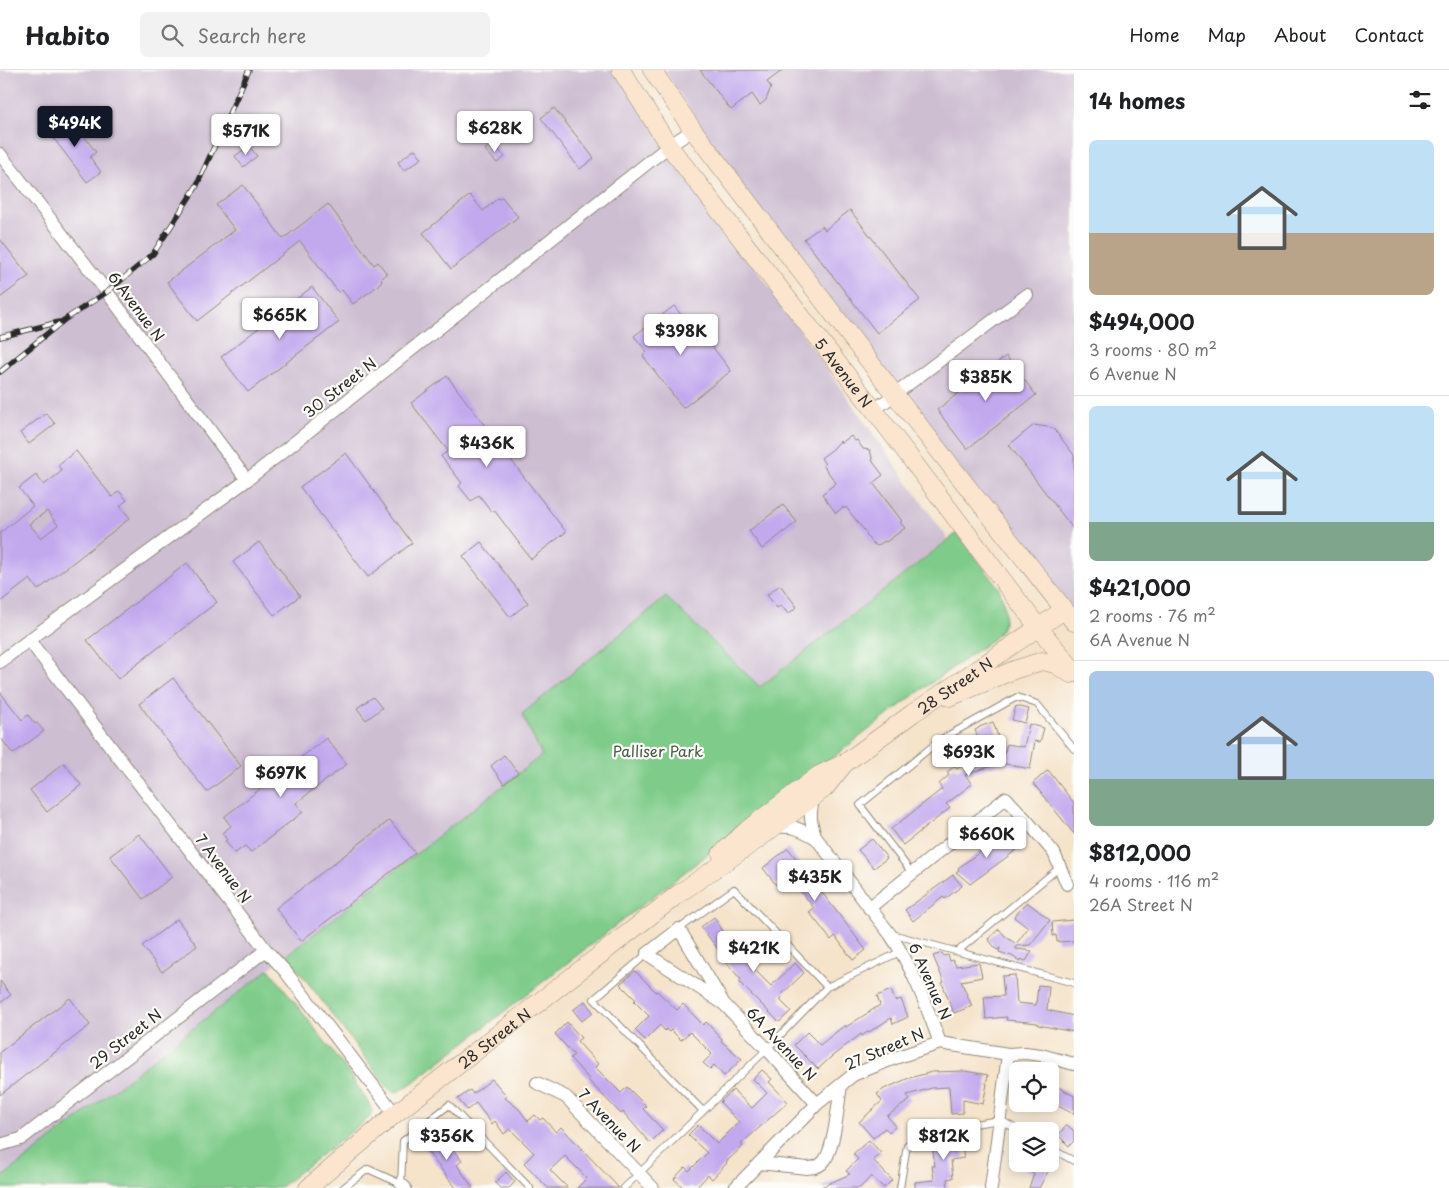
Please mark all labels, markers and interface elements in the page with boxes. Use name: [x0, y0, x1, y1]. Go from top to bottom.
search box: [140, 12, 490, 57]
text: Habito: [25, 17, 110, 53]
icon: search: [158, 21, 186, 49]
text: Search here: [198, 21, 306, 49]
text: Home: [1129, 21, 1179, 48]
text: Map: [1207, 21, 1246, 48]
text: About: [1274, 21, 1326, 48]
text: Contact: [1354, 21, 1424, 48]
text: 14 homes: [1089, 84, 1185, 116]
icon: filters: [1406, 86, 1434, 114]
pin: $494K: [40, 106, 110, 148]
text: $494K: [48, 110, 102, 134]
pin: $628K: [460, 111, 530, 153]
pin: $571K: [211, 114, 281, 156]
text: $628K: [468, 115, 522, 139]
text: $571K: [222, 118, 270, 142]
icon: home: [1217, 173, 1307, 263]
street label: 6 Avenue N: [103, 266, 171, 346]
pin: $665K: [245, 298, 315, 340]
text: $665K: [253, 302, 307, 326]
text: $494,000: [1089, 305, 1195, 337]
pin: $398K: [646, 314, 716, 356]
text: $398K: [655, 318, 707, 342]
street label: 5 Avenue N: [810, 332, 879, 412]
text: 3 rooms · 80 m²: [1089, 337, 1217, 361]
street label: 30 Street N: [298, 351, 380, 423]
pin: $385K: [951, 360, 1021, 402]
text: 6 Avenue N: [1089, 361, 1177, 385]
text: $385K: [960, 364, 1012, 388]
pin: $436K: [452, 426, 522, 468]
text: $436K: [460, 430, 514, 454]
icon: home: [1217, 438, 1307, 528]
text: $421,000: [1089, 571, 1191, 603]
text: 2 rooms · 76 m²: [1089, 603, 1216, 627]
text: 6A Avenue N: [1089, 627, 1190, 651]
street label: 28 Street N: [912, 651, 997, 719]
icon: home: [1217, 703, 1307, 793]
pin: $693K: [934, 734, 1004, 777]
park label: Palliser Park: [613, 739, 703, 762]
text: $693K: [943, 739, 995, 763]
pin: $697K: [246, 756, 316, 798]
text: $697K: [256, 760, 306, 784]
pin: $660K: [952, 816, 1022, 859]
text: $660K: [959, 821, 1015, 845]
street label: 7 Avenue N: [190, 829, 258, 907]
text: $812,000: [1089, 836, 1191, 868]
pin: $435K: [780, 860, 850, 902]
text: $435K: [788, 864, 842, 888]
text: 4 rooms · 116 m²: [1089, 868, 1219, 892]
text: 26A Street N: [1089, 892, 1193, 916]
pin: $421K: [719, 930, 789, 973]
text: $421K: [728, 935, 780, 959]
street label: 6 Avenue N: [904, 939, 958, 1023]
street label: 6A Avenue N: [741, 1001, 823, 1085]
street label: 29 Street N: [84, 1002, 166, 1074]
street label: 28 Street N: [452, 1002, 535, 1073]
street label: 27 Street N: [841, 1021, 927, 1075]
map controls: [1009, 1062, 1059, 1172]
button: locate: [1009, 1062, 1059, 1112]
street label: 7 Avenue N: [574, 1083, 646, 1157]
pin: $356K: [412, 1118, 482, 1161]
pin: $812K: [909, 1118, 979, 1161]
button: layers: [1009, 1122, 1059, 1172]
text: $356K: [420, 1123, 474, 1147]
text: $812K: [918, 1123, 970, 1147]

